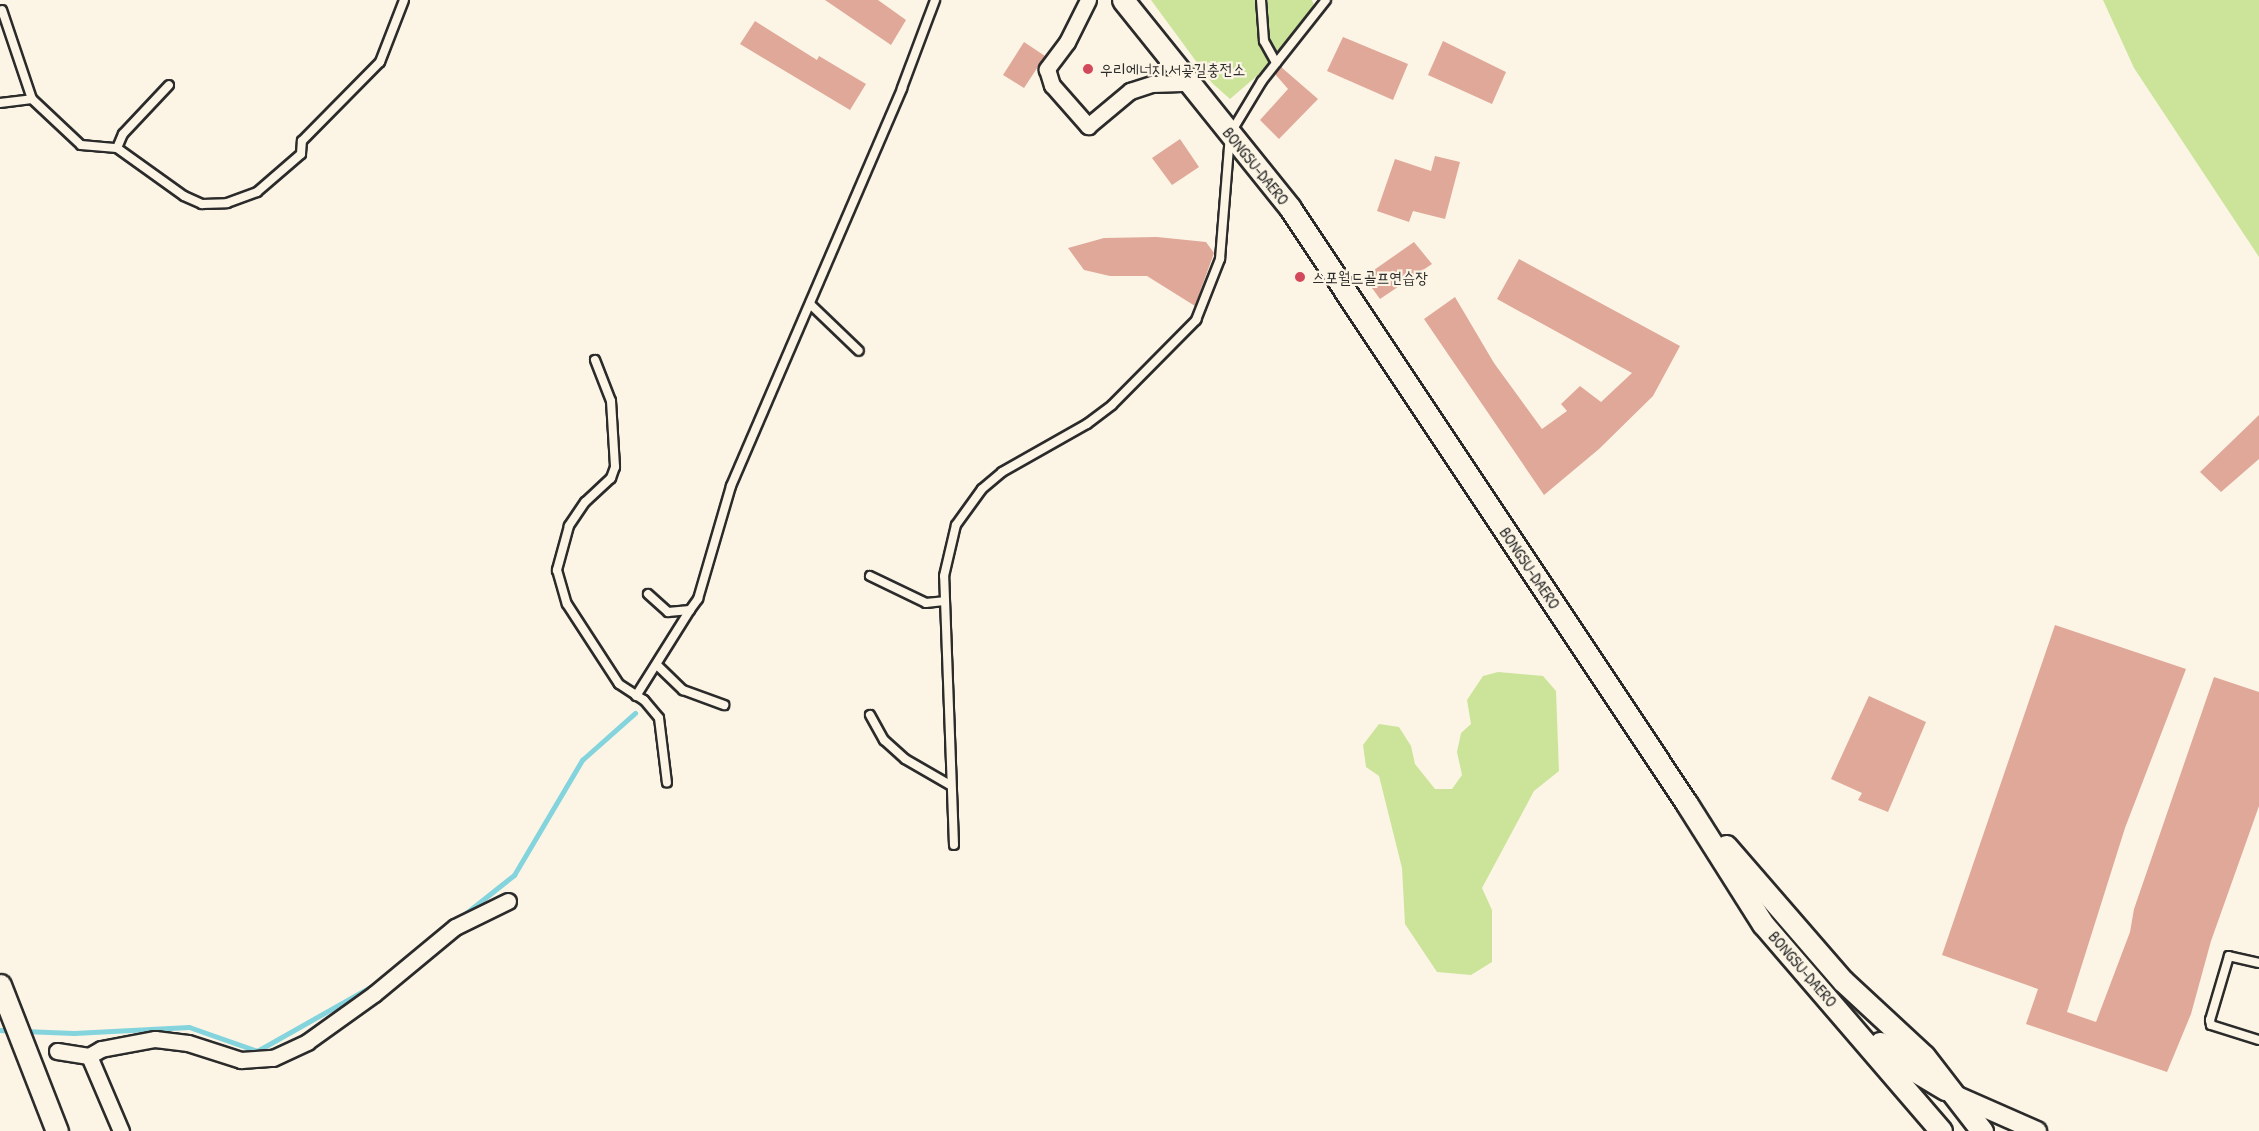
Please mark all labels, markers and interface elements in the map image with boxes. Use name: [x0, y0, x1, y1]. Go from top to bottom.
place label: 우리에너지 서곶길충전소: [1100, 59, 1245, 79]
marker: 우리에너지 서곶길충전소: [1081, 62, 1095, 76]
street label: BONGSU-DAERO: [1219, 123, 1293, 209]
place label: 스포월드골프연습장: [1312, 267, 1428, 287]
marker: 스포월드골프연습장: [1293, 270, 1307, 284]
street label: BONGSU-DAERO: [1496, 523, 1564, 613]
street label: BONGSU-DAERO: [1765, 927, 1841, 1011]

